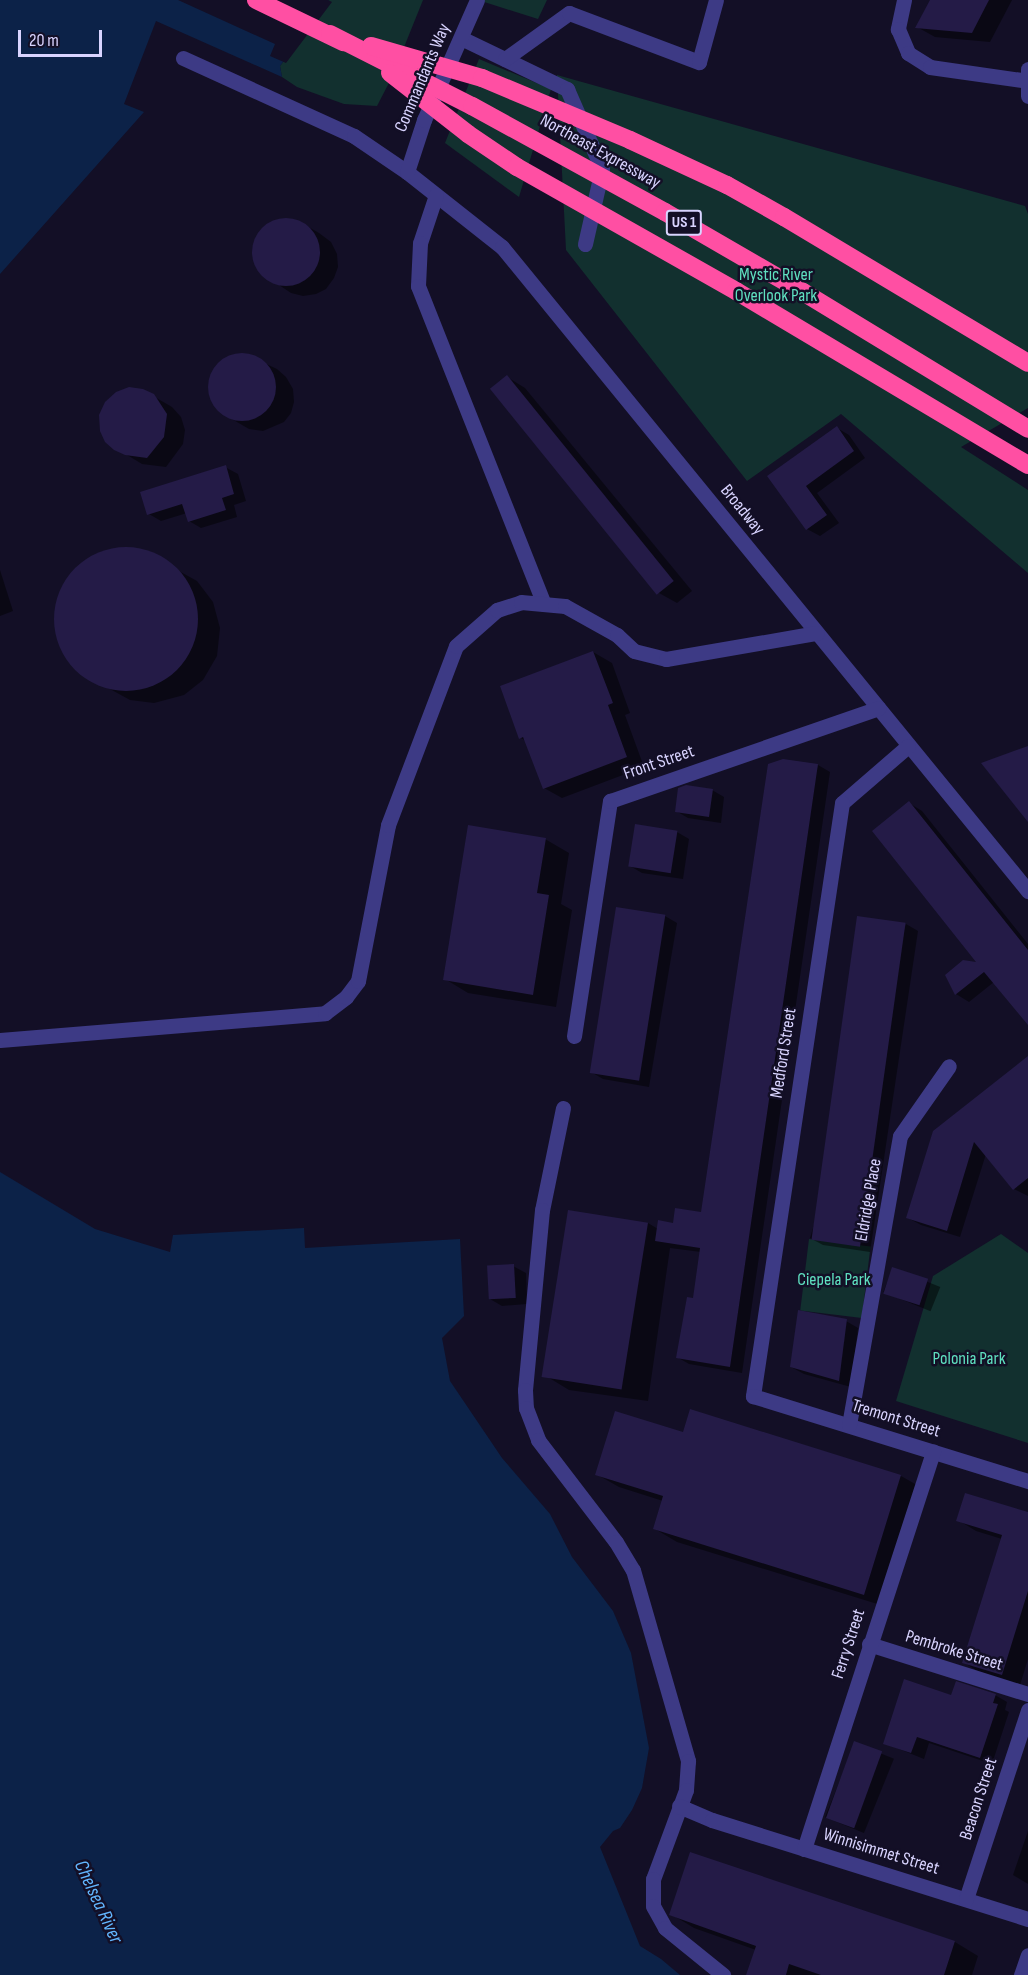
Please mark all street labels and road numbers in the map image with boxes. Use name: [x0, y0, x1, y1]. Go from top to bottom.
street label: Commandants Way: [390, 21, 456, 135]
street label: Northeast Expressway: [536, 110, 664, 194]
road number: US 1: [664, 210, 704, 236]
street label: Broadway: [715, 481, 769, 539]
street label: Front Street: [621, 741, 697, 785]
street label: Medford Street: [766, 1006, 802, 1100]
street label: Eldridge Place: [851, 1157, 887, 1243]
street label: Tremont Street: [849, 1395, 943, 1443]
street label: Ferry Street: [828, 1606, 870, 1682]
street label: Pembroke Street: [903, 1626, 1005, 1676]
street label: Beacon Street: [956, 1755, 1002, 1843]
street label: Winnisimmet Street: [820, 1824, 942, 1880]

